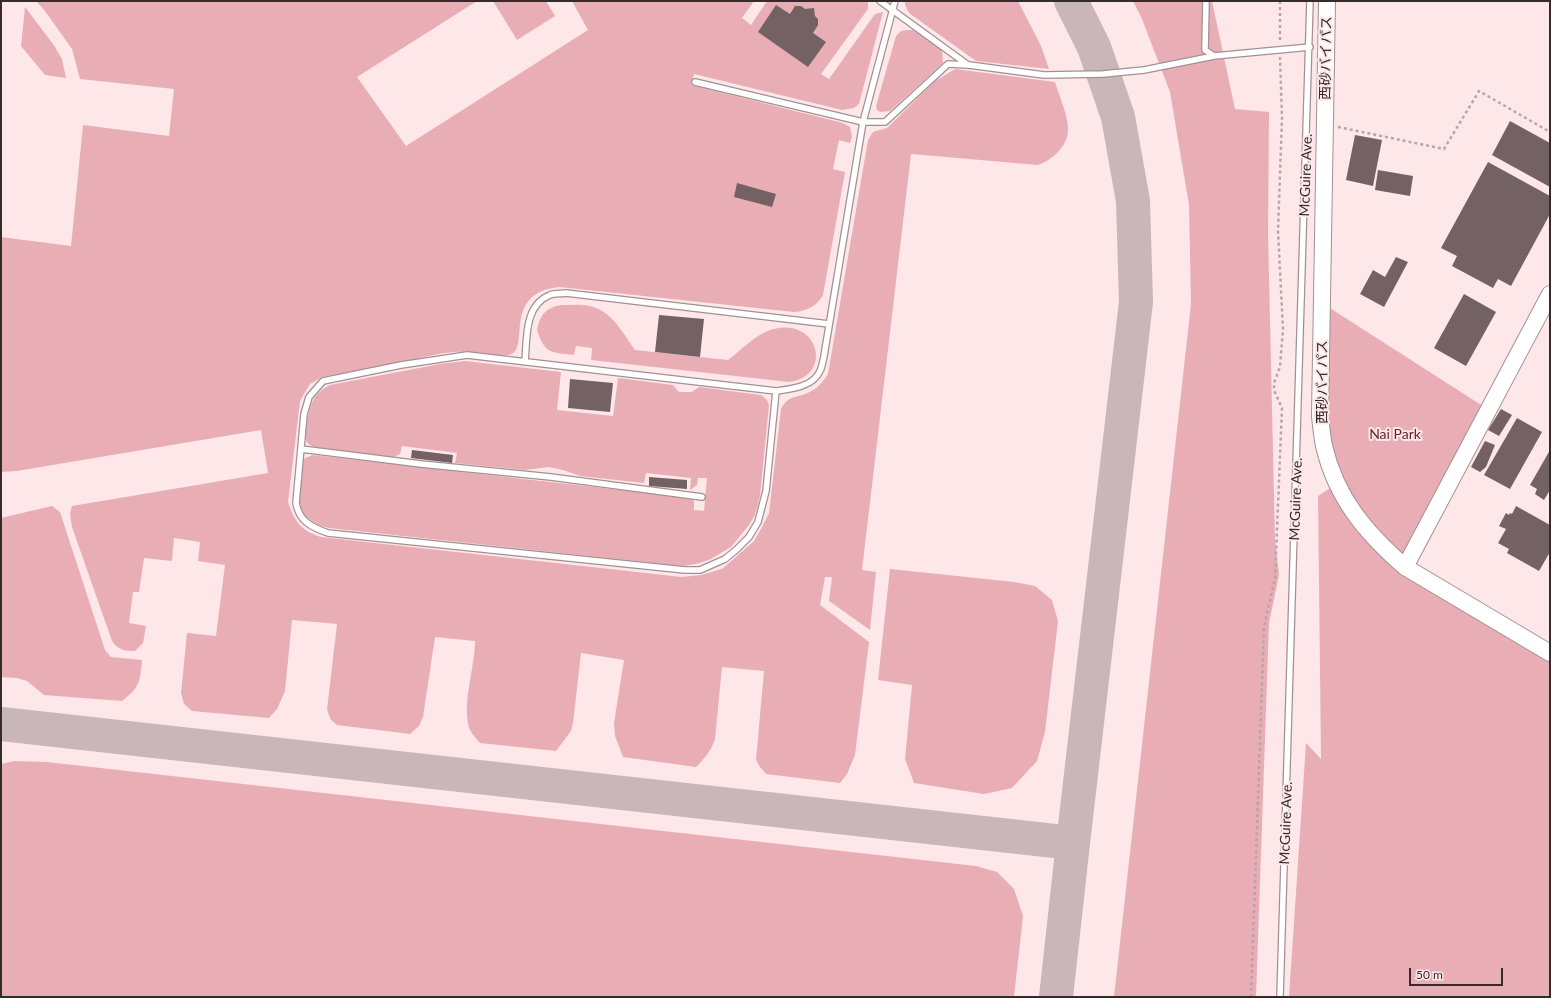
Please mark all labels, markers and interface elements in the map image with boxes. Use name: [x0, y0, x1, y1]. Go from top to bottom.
street label: 西砂バイパス: [1317, 16, 1335, 100]
street label: McGuire Ave.: [1296, 133, 1316, 217]
street label: 西砂バイパス: [1314, 340, 1330, 424]
park label: Nai Park: [1369, 426, 1421, 442]
street label: McGuire Ave.: [1286, 457, 1306, 541]
street label: McGuire Ave.: [1276, 781, 1296, 865]
scale bar: [1411, 960, 1505, 986]
text: 50 m: [1416, 967, 1443, 982]

